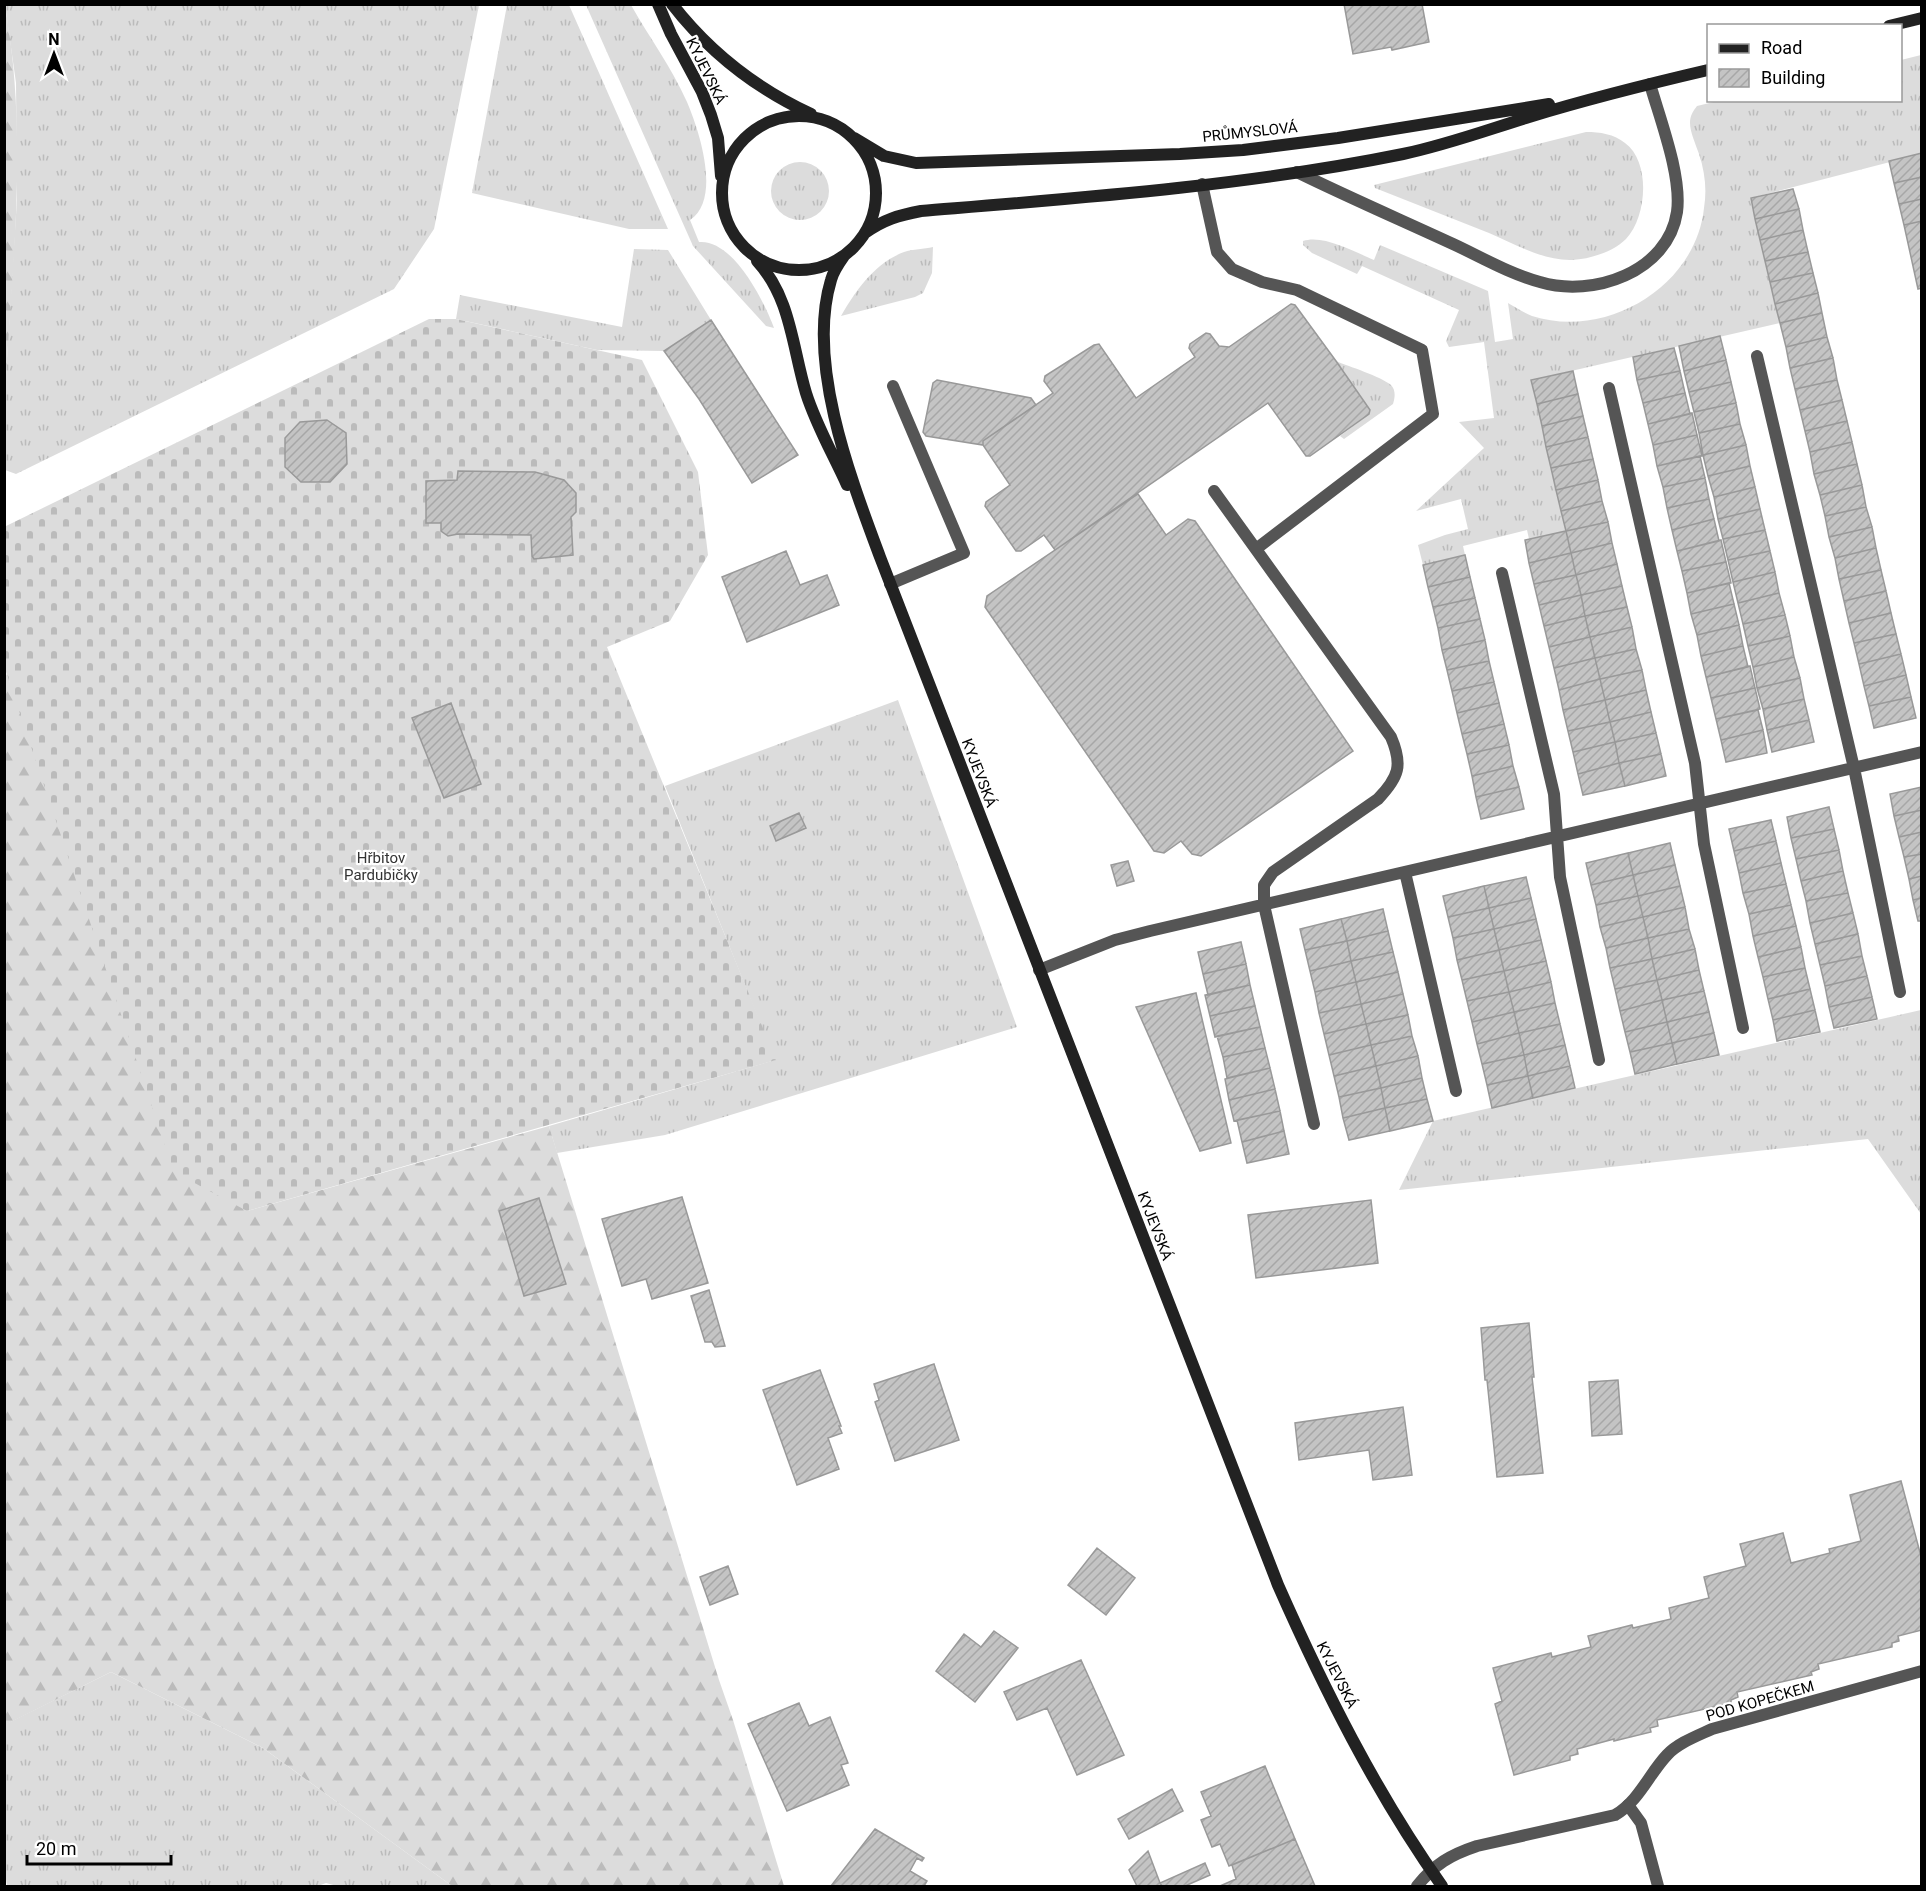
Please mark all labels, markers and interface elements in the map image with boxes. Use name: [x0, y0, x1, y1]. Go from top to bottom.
north arrow: [24, 24, 84, 84]
legend: [1707, 24, 1902, 102]
text: N: [48, 30, 60, 49]
street label: KYJEVSKÁ: [682, 35, 730, 108]
text: Road: [1761, 37, 1802, 58]
text: Building: [1761, 67, 1825, 88]
street label: PRŮMYSLOVÁ: [1201, 118, 1299, 146]
street label: KYJEVSKÁ: [958, 736, 1000, 810]
park label: Hřbitov Pardubičky: [344, 849, 418, 884]
street label: KYJEVSKÁ: [1134, 1189, 1176, 1263]
street label: KYJEVSKÁ: [1313, 1639, 1361, 1711]
street label: POD KOPEČKEM: [1704, 1677, 1816, 1725]
scale bar: [27, 1828, 171, 1866]
text: 20 m: [36, 1838, 76, 1859]

